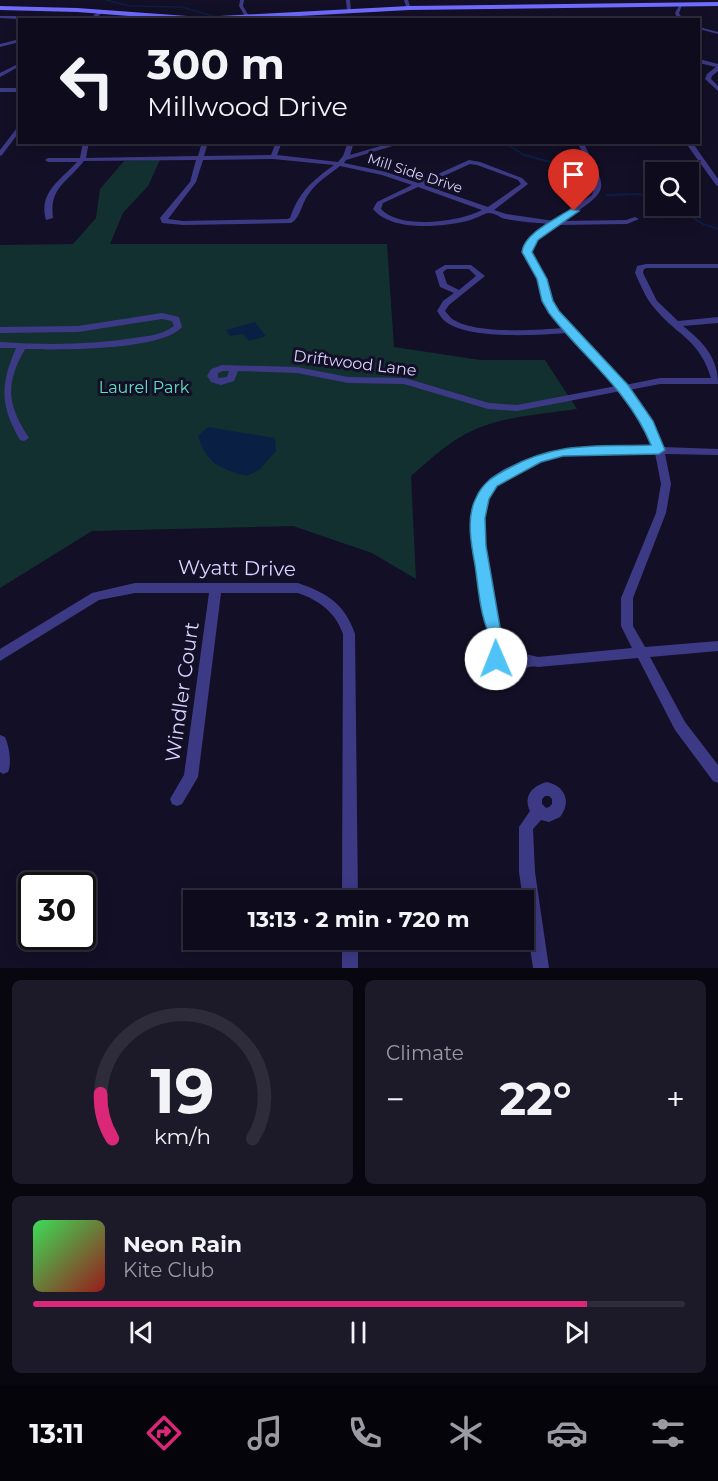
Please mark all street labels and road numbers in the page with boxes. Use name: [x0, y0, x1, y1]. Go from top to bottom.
street label: Mill Side Drive: [365, 149, 465, 197]
street label: Driftwood Lane: [292, 346, 418, 380]
street label: Wyatt Drive: [178, 555, 296, 581]
street label: Windler Court: [160, 620, 204, 764]

